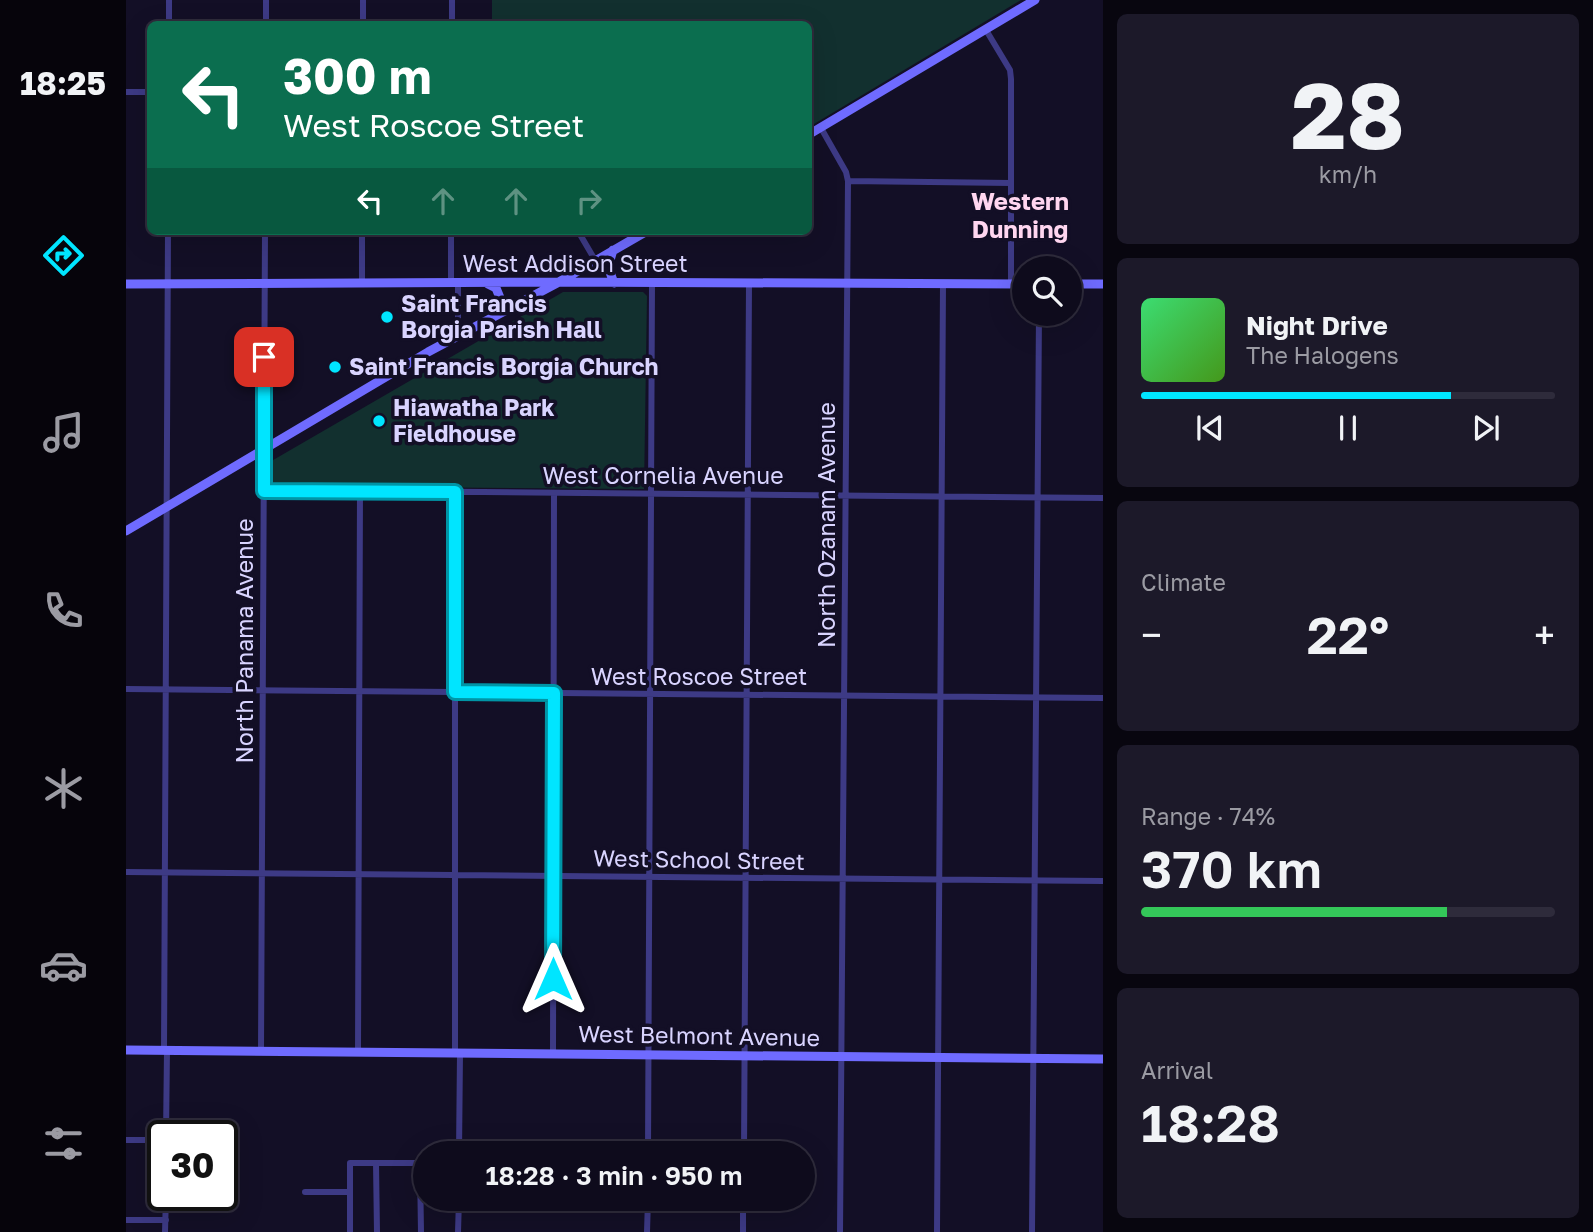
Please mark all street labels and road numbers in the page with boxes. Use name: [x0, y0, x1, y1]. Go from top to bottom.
street label: West Addison Street: [462, 249, 688, 277]
street label: North Ozanam Avenue: [812, 402, 840, 648]
street label: West Cornelia Avenue: [543, 461, 784, 489]
street label: North Panama Avenue: [230, 518, 258, 764]
street label: West Roscoe Street: [591, 662, 807, 690]
street label: West School Street: [593, 843, 805, 875]
street label: West Belmont Avenue: [578, 1019, 820, 1051]

